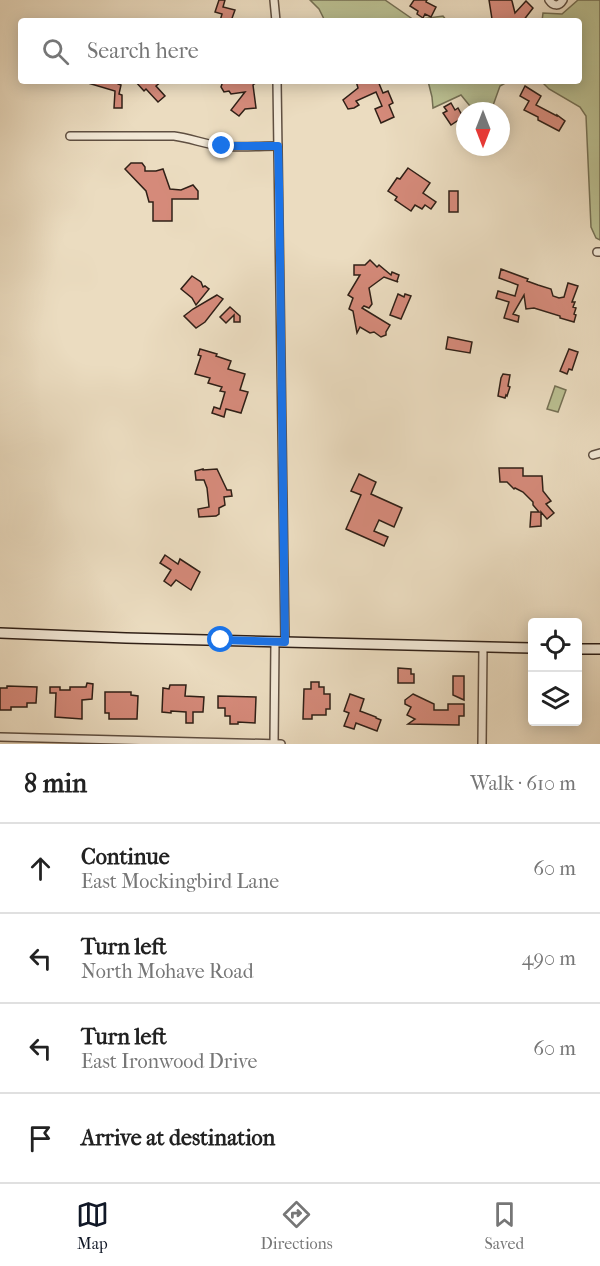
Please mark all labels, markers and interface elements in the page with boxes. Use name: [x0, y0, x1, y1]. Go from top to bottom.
search box: [18, 18, 582, 84]
icon: search: [39, 35, 72, 68]
text: Search here: [87, 38, 199, 64]
north arrow: [456, 102, 510, 156]
route end: [208, 132, 234, 158]
map controls: [528, 618, 582, 726]
button: locate: [528, 618, 582, 672]
route start: [207, 626, 233, 652]
button: layers: [528, 672, 582, 726]
text: 8 min: [24, 768, 87, 799]
text: Walk · 610 m: [470, 772, 576, 795]
text: Continue: [81, 844, 170, 870]
icon: ahead: [24, 852, 57, 885]
text: 60 m: [533, 857, 576, 880]
text: East Mockingbird Lane: [81, 870, 279, 893]
text: Turn left: [81, 934, 167, 960]
icon: left: [24, 942, 57, 975]
text: 490 m: [522, 947, 576, 970]
text: North Mohave Road: [81, 960, 254, 983]
text: Turn left: [81, 1024, 167, 1050]
icon: left: [24, 1032, 57, 1065]
text: 60 m: [533, 1037, 576, 1060]
text: East Ironwood Drive: [81, 1050, 257, 1073]
icon: arrive: [24, 1122, 57, 1155]
text: Arrive at destination: [81, 1125, 275, 1151]
tab: Map: [76, 1198, 109, 1253]
tab: Directions: [261, 1198, 333, 1253]
tab: Saved: [484, 1198, 524, 1253]

